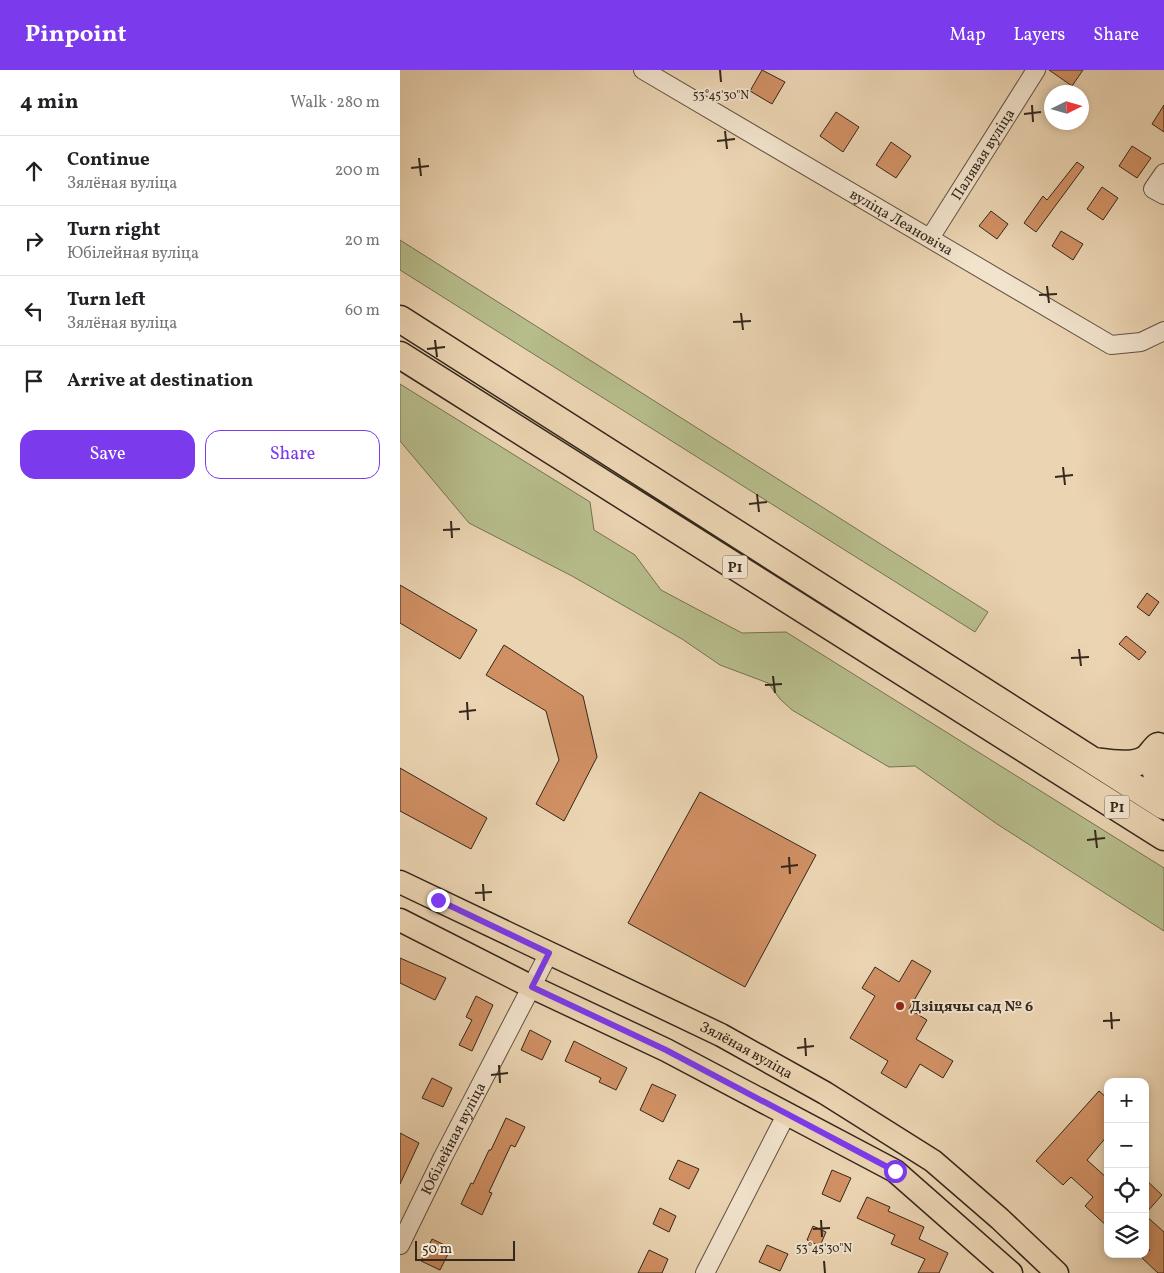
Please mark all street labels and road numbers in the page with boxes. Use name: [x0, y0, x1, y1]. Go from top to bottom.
street label: Палявая вуліца: [947, 105, 1021, 205]
street label: вуліца Леановіча: [845, 185, 957, 262]
road number: Р1: [722, 556, 748, 578]
road number: Р1: [1104, 796, 1130, 819]
street label: Зялёная вуліца: [696, 1017, 796, 1085]
street label: Юбілейная вуліца: [417, 1079, 492, 1199]

